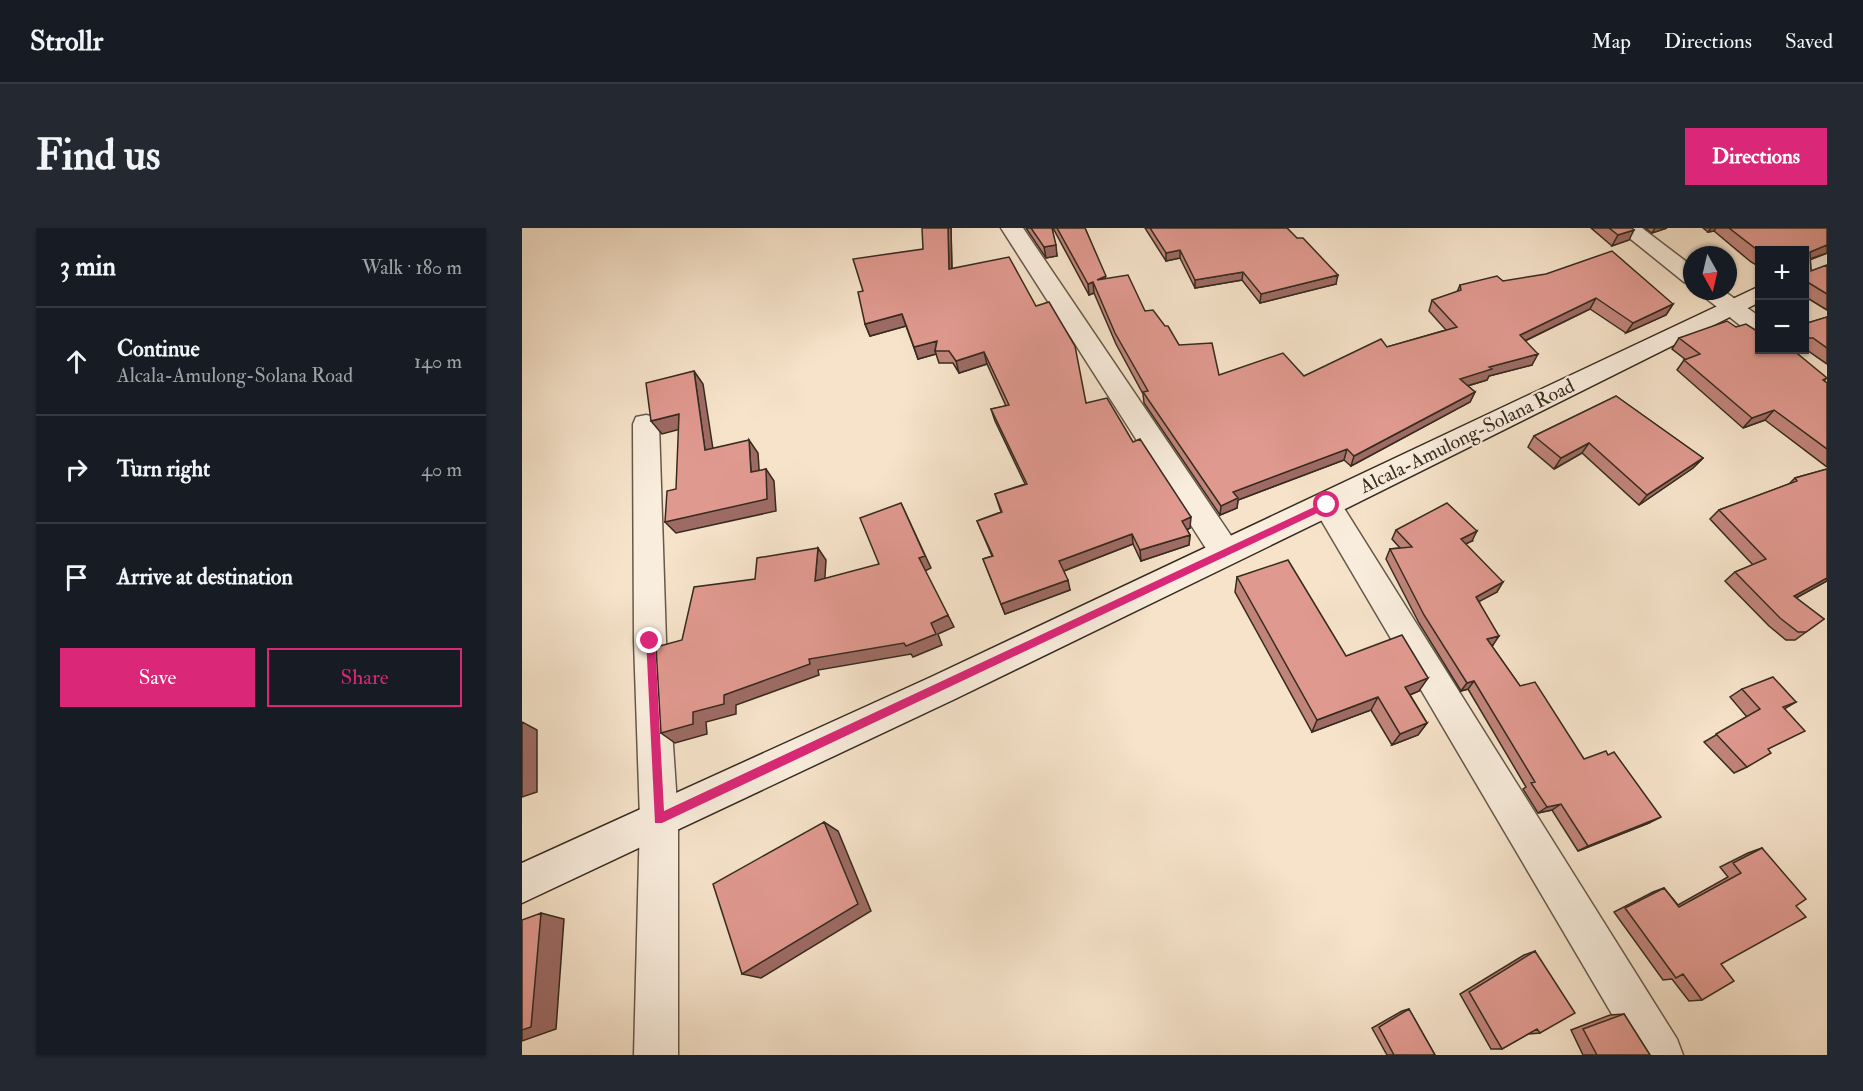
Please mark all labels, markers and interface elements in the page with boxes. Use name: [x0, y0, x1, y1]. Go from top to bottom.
text: Strollr: [30, 24, 103, 59]
text: Map: [1591, 28, 1631, 55]
text: Directions: [1664, 28, 1752, 55]
text: Saved: [1785, 28, 1833, 55]
button: Directions: [1685, 128, 1827, 185]
text: Find us: [36, 130, 160, 182]
north arrow: [1683, 246, 1737, 300]
map controls: [1755, 246, 1809, 354]
button: +: [1755, 246, 1809, 300]
text: 3 min: [60, 251, 116, 283]
text: Walk · 180 m: [362, 255, 462, 280]
button: −: [1755, 300, 1809, 354]
text: Continue: [117, 335, 200, 363]
icon: ahead: [60, 345, 93, 378]
text: 140 m: [414, 349, 462, 374]
text: Alcala-Amulong-Solana Road: [117, 363, 353, 388]
street label: Alcala-Amulong-Solana Road: [1355, 373, 1579, 499]
icon: right: [60, 453, 93, 486]
text: Turn right: [117, 455, 210, 483]
text: 40 m: [421, 457, 462, 482]
route start: [1313, 491, 1339, 517]
icon: arrive: [60, 561, 93, 594]
text: Arrive at destination: [117, 563, 293, 591]
route end: [636, 627, 662, 653]
button: Save: [60, 648, 255, 707]
button: Share: [267, 648, 462, 707]

